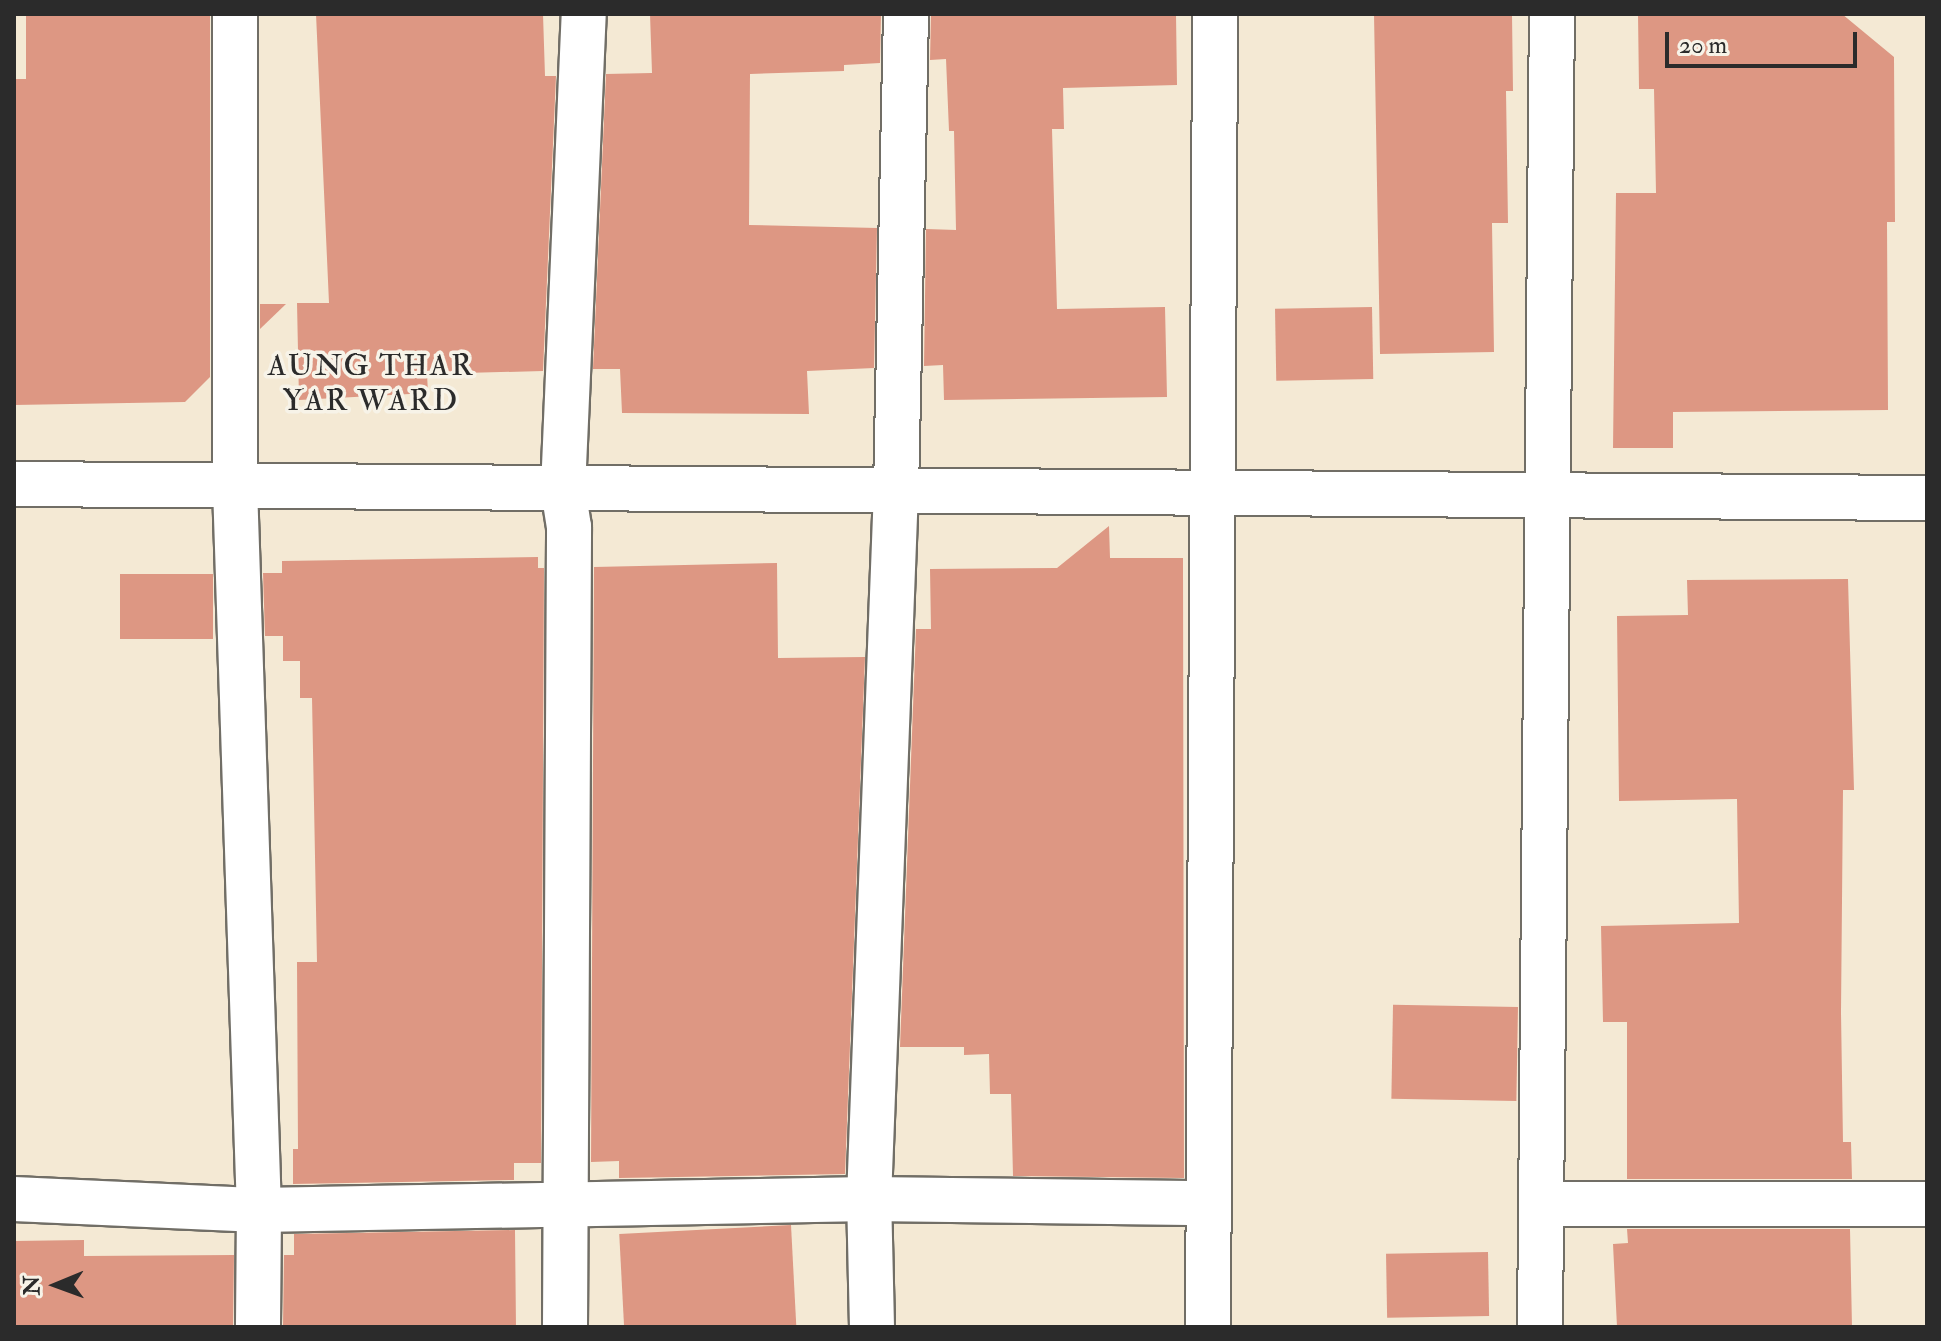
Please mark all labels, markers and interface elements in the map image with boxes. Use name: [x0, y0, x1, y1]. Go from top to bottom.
scale bar: [1669, 16, 1861, 66]
text: 20 m: [1679, 30, 1727, 61]
district label: AUNG THAR YAR WARD: [268, 348, 474, 418]
north arrow: [16, 1245, 96, 1325]
text: N: [18, 1275, 46, 1296]

